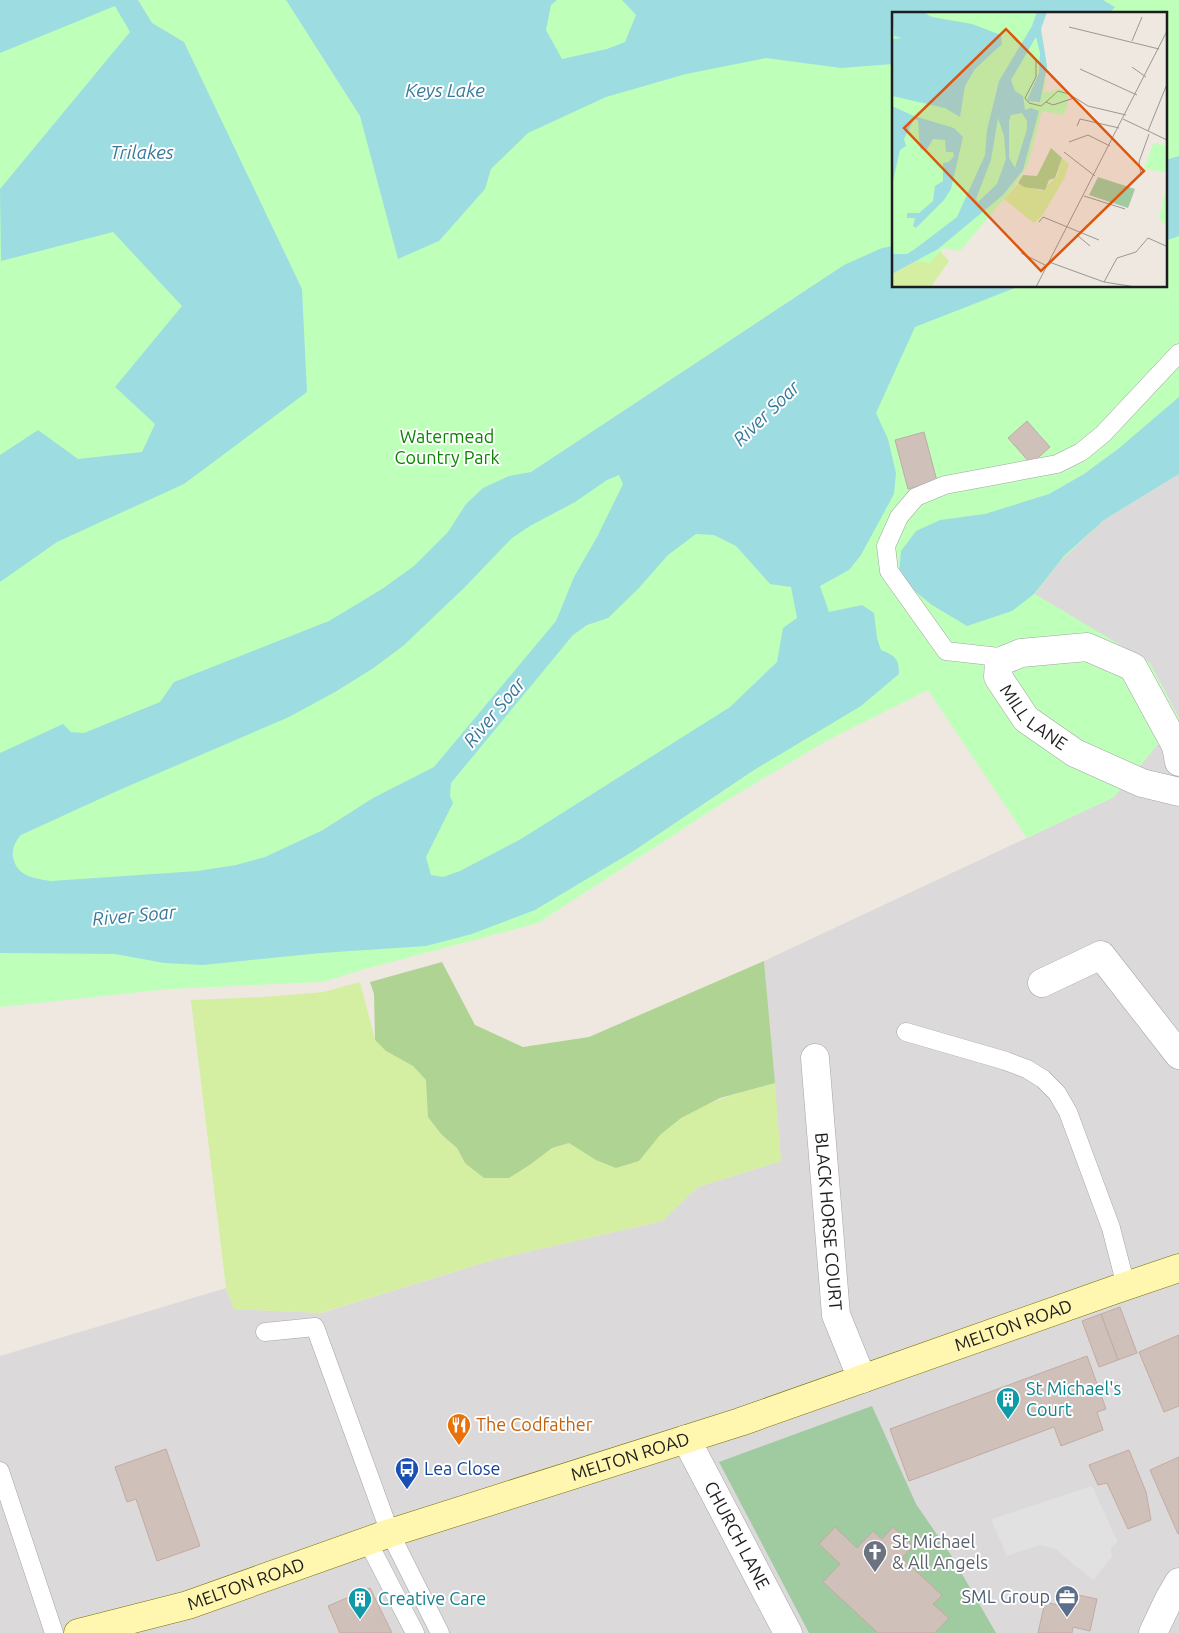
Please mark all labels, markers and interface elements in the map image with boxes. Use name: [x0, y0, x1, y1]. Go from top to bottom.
inset map: [892, 12, 1166, 288]
water label: Keys Lake: [405, 79, 485, 101]
water label: Trilakes: [110, 141, 174, 163]
water label: River Soar: [728, 375, 804, 450]
park label: Watermead Country Park: [395, 426, 499, 467]
water label: River Soar: [459, 672, 530, 751]
street label: MILL LANE: [997, 680, 1071, 754]
water label: River Soar: [91, 900, 178, 930]
street label: BLACK HORSE COURT: [812, 1132, 847, 1311]
street label: MELTON ROAD: [952, 1295, 1074, 1355]
place label: St Michael's Court: [1026, 1378, 1122, 1419]
building icon: St Michael's Court: [995, 1386, 1021, 1420]
restaurant icon: The Codfather: [446, 1412, 472, 1446]
place label: The Codfather: [476, 1414, 593, 1434]
street label: MELTON ROAD: [568, 1428, 692, 1484]
bus stop icon: Lea Close: [394, 1456, 420, 1490]
place label: Lea Close: [424, 1458, 501, 1478]
street label: CHURCH LANE: [701, 1478, 774, 1592]
place label: St Michael & All Angels: [892, 1531, 988, 1572]
church icon: St Michael & All Angels: [862, 1539, 888, 1573]
street label: MELTON ROAD: [184, 1553, 307, 1614]
office icon: SML Group: [1054, 1584, 1080, 1618]
building icon: Creative Care: [347, 1586, 373, 1620]
place label: SML Group: [962, 1586, 1050, 1606]
place label: Creative Care: [378, 1588, 486, 1608]

